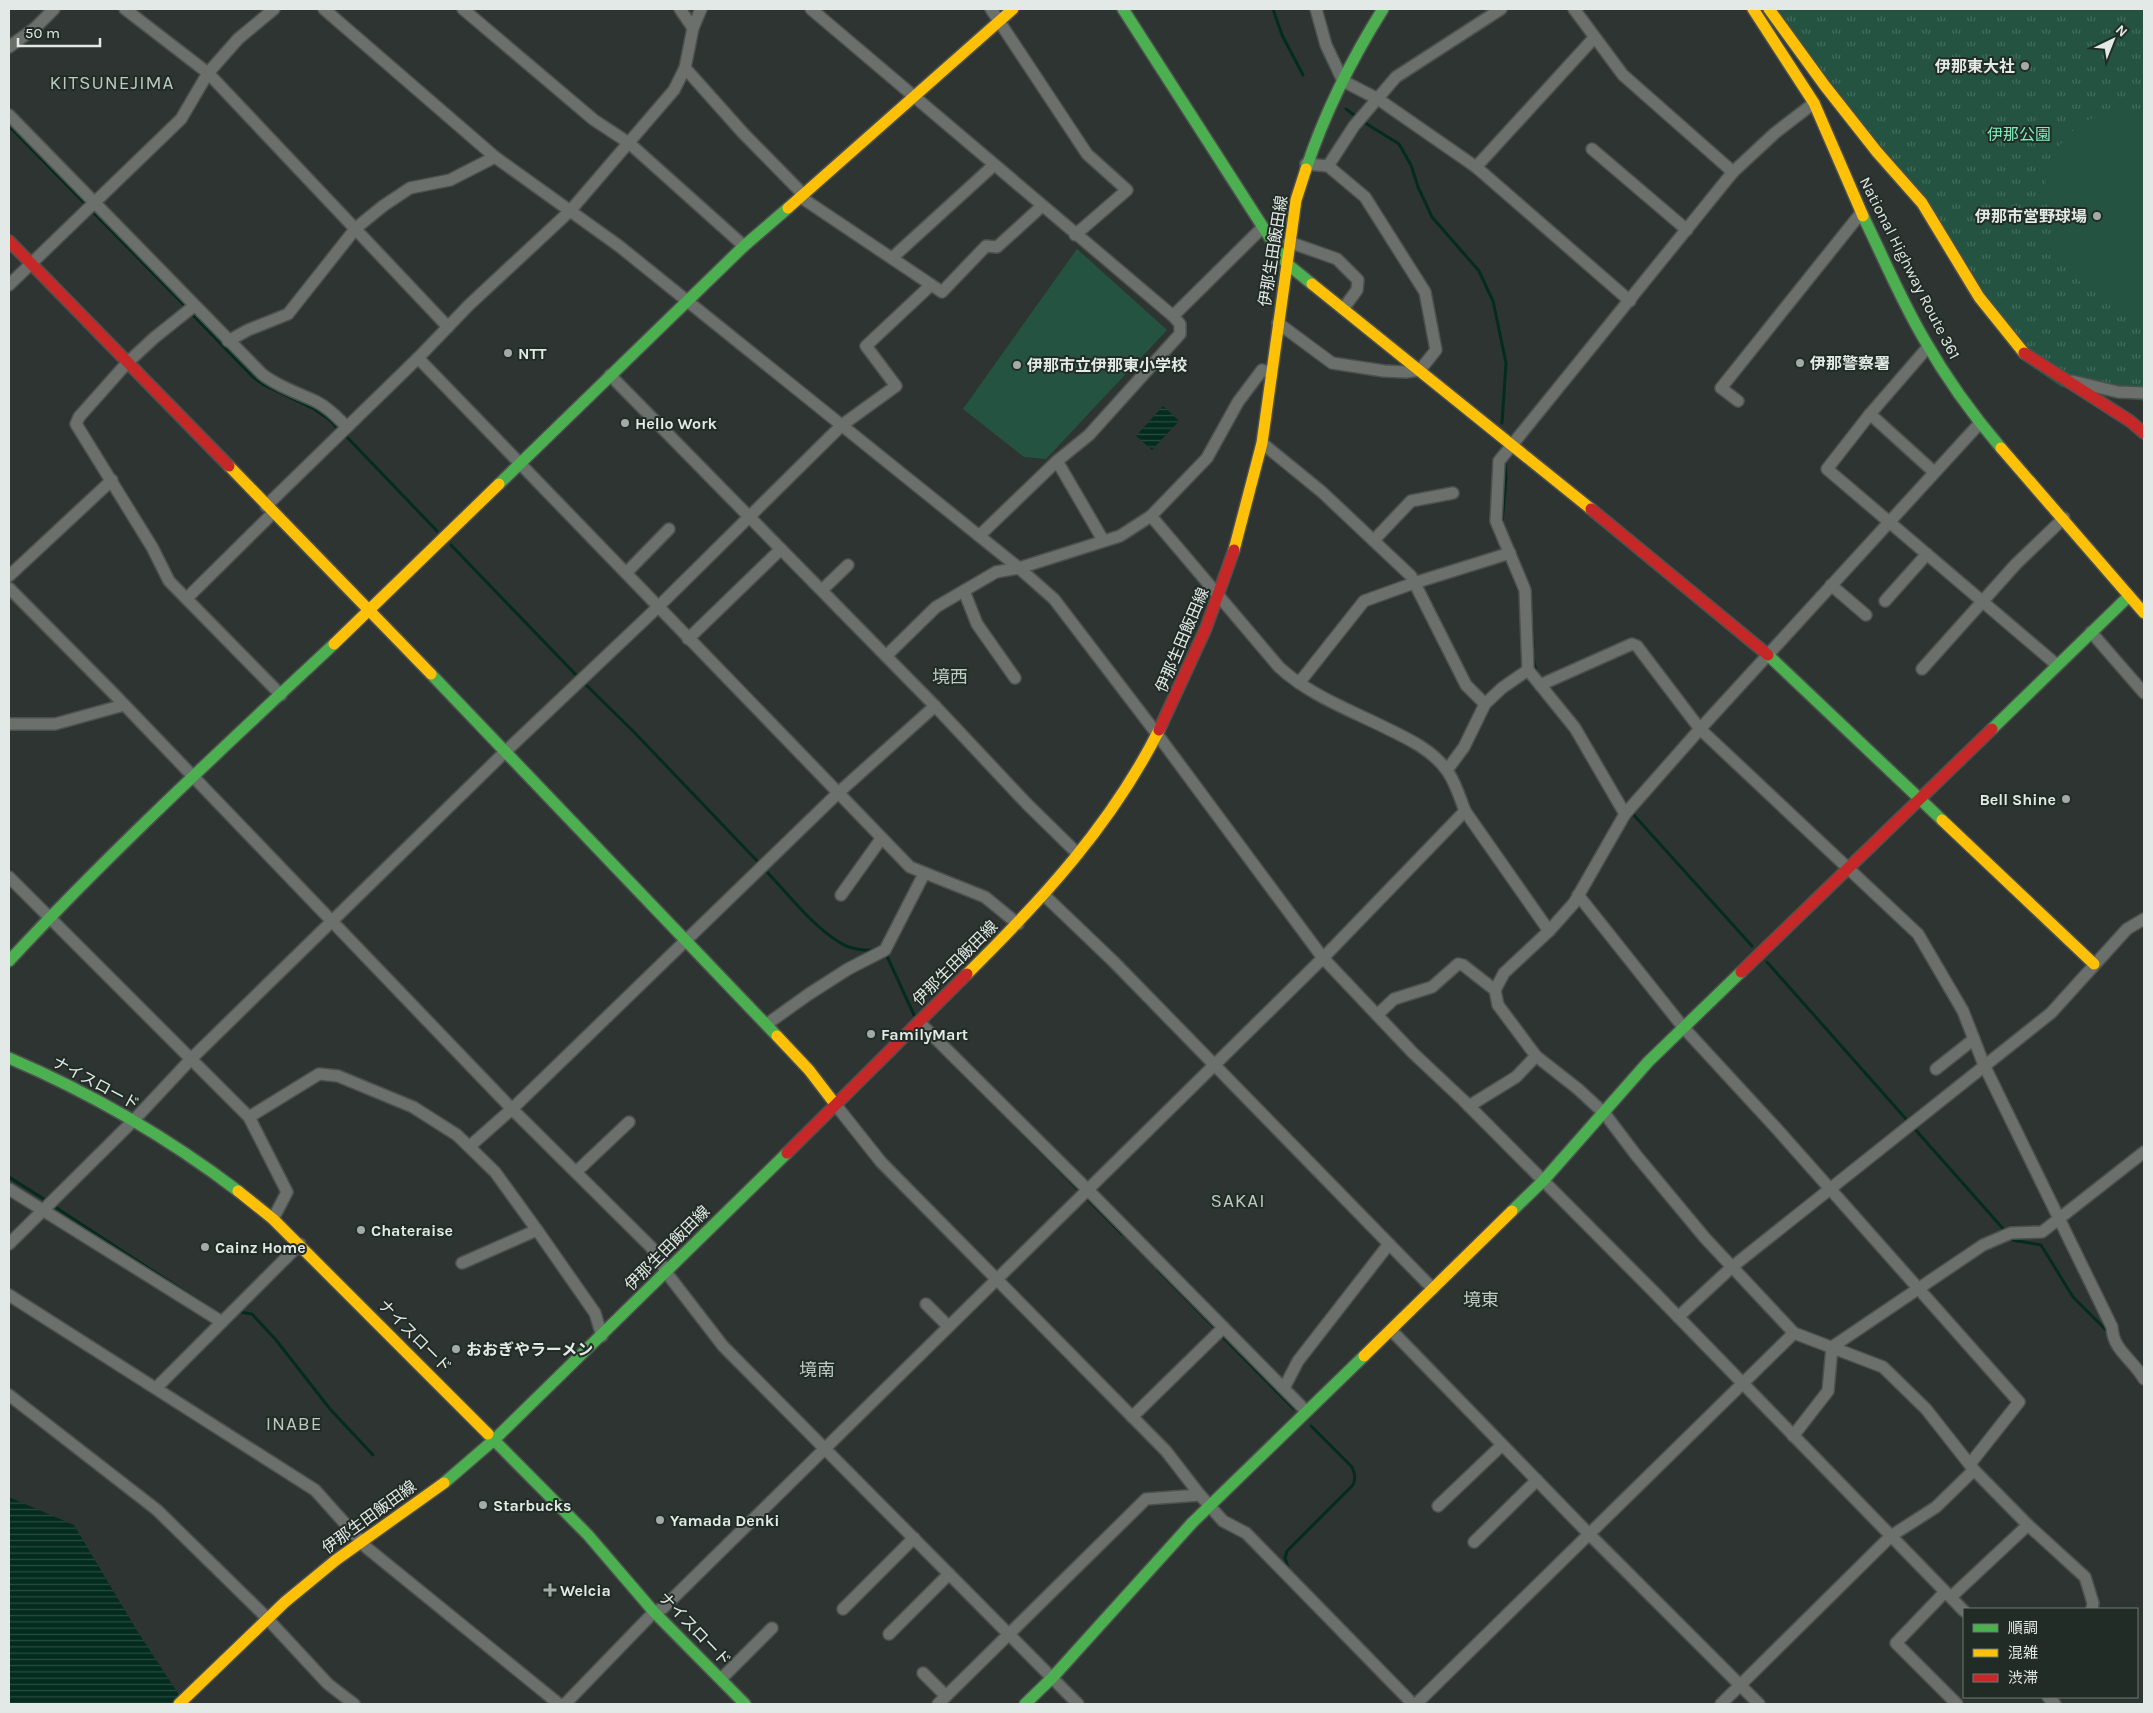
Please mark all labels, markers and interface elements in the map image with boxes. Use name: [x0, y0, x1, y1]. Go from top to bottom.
scale bar: [18, 15, 100, 47]
north arrow: [2088, 15, 2138, 65]
text: N: [2112, 21, 2131, 41]
text: 50 m: [25, 24, 60, 42]
place label: 伊那東大社: [1934, 57, 2015, 76]
marker: 伊那東大社: [2019, 60, 2031, 72]
district label: KITSUNEJIMA: [50, 72, 174, 94]
park label: 伊那公園: [1987, 125, 2051, 144]
street label: National Highway Route 361: [1856, 174, 1964, 362]
street label: 伊那生田飯田線: [1255, 194, 1291, 308]
place label: 伊那市営野球場: [1974, 207, 2087, 226]
marker: 伊那市営野球場: [2091, 210, 2103, 222]
place label: NTT: [518, 344, 547, 363]
marker: NTT: [502, 347, 514, 359]
place label: 伊那警察署: [1809, 354, 1890, 373]
place label: 伊那市立伊那東小学校: [1026, 356, 1187, 375]
marker: 伊那警察署: [1794, 357, 1806, 369]
marker: 伊那市立伊那東小学校: [1011, 359, 1023, 371]
place label: Hello Work: [635, 414, 717, 433]
marker: Hello Work: [619, 417, 631, 429]
street label: 伊那生田飯田線: [1151, 585, 1213, 695]
district label: 境西: [932, 666, 968, 688]
place label: Bell Shine: [1979, 790, 2056, 809]
marker: Bell Shine: [2060, 793, 2072, 805]
street label: 伊那生田飯田線: [909, 917, 1001, 1009]
place label: FamilyMart: [881, 1025, 968, 1044]
marker: FamilyMart: [865, 1028, 877, 1040]
street label: ナイスロード: [49, 1052, 143, 1114]
district label: SAKAI: [1210, 1190, 1266, 1212]
street label: 伊那生田飯田線: [621, 1202, 713, 1294]
place label: Chateraise: [371, 1221, 453, 1240]
marker: Chateraise: [355, 1224, 367, 1236]
place label: Cainz Home: [215, 1238, 306, 1257]
marker: Cainz Home: [199, 1241, 211, 1253]
district label: 境東: [1463, 1289, 1499, 1311]
street label: ナイスロード: [375, 1296, 455, 1376]
place label: おおぎやラーメン: [466, 1340, 593, 1359]
marker: おおぎやラーメン: [450, 1343, 462, 1355]
district label: 境南: [799, 1359, 835, 1381]
district label: INABE: [266, 1413, 322, 1435]
street label: 伊那生田飯田線: [318, 1476, 420, 1558]
place label: Starbucks: [493, 1496, 571, 1515]
marker: Starbucks: [477, 1499, 489, 1511]
place label: Yamada Denki: [670, 1511, 780, 1530]
marker: Yamada Denki: [654, 1514, 666, 1526]
place label: Welcia: [560, 1581, 611, 1600]
marker: Welcia: [544, 1584, 556, 1596]
street label: ナイスロード: [655, 1588, 735, 1670]
legend: [1963, 1608, 2138, 1698]
text: 順調: [2008, 1619, 2038, 1637]
text: 混雑: [2008, 1644, 2038, 1662]
text: 渋滞: [2008, 1669, 2038, 1687]

